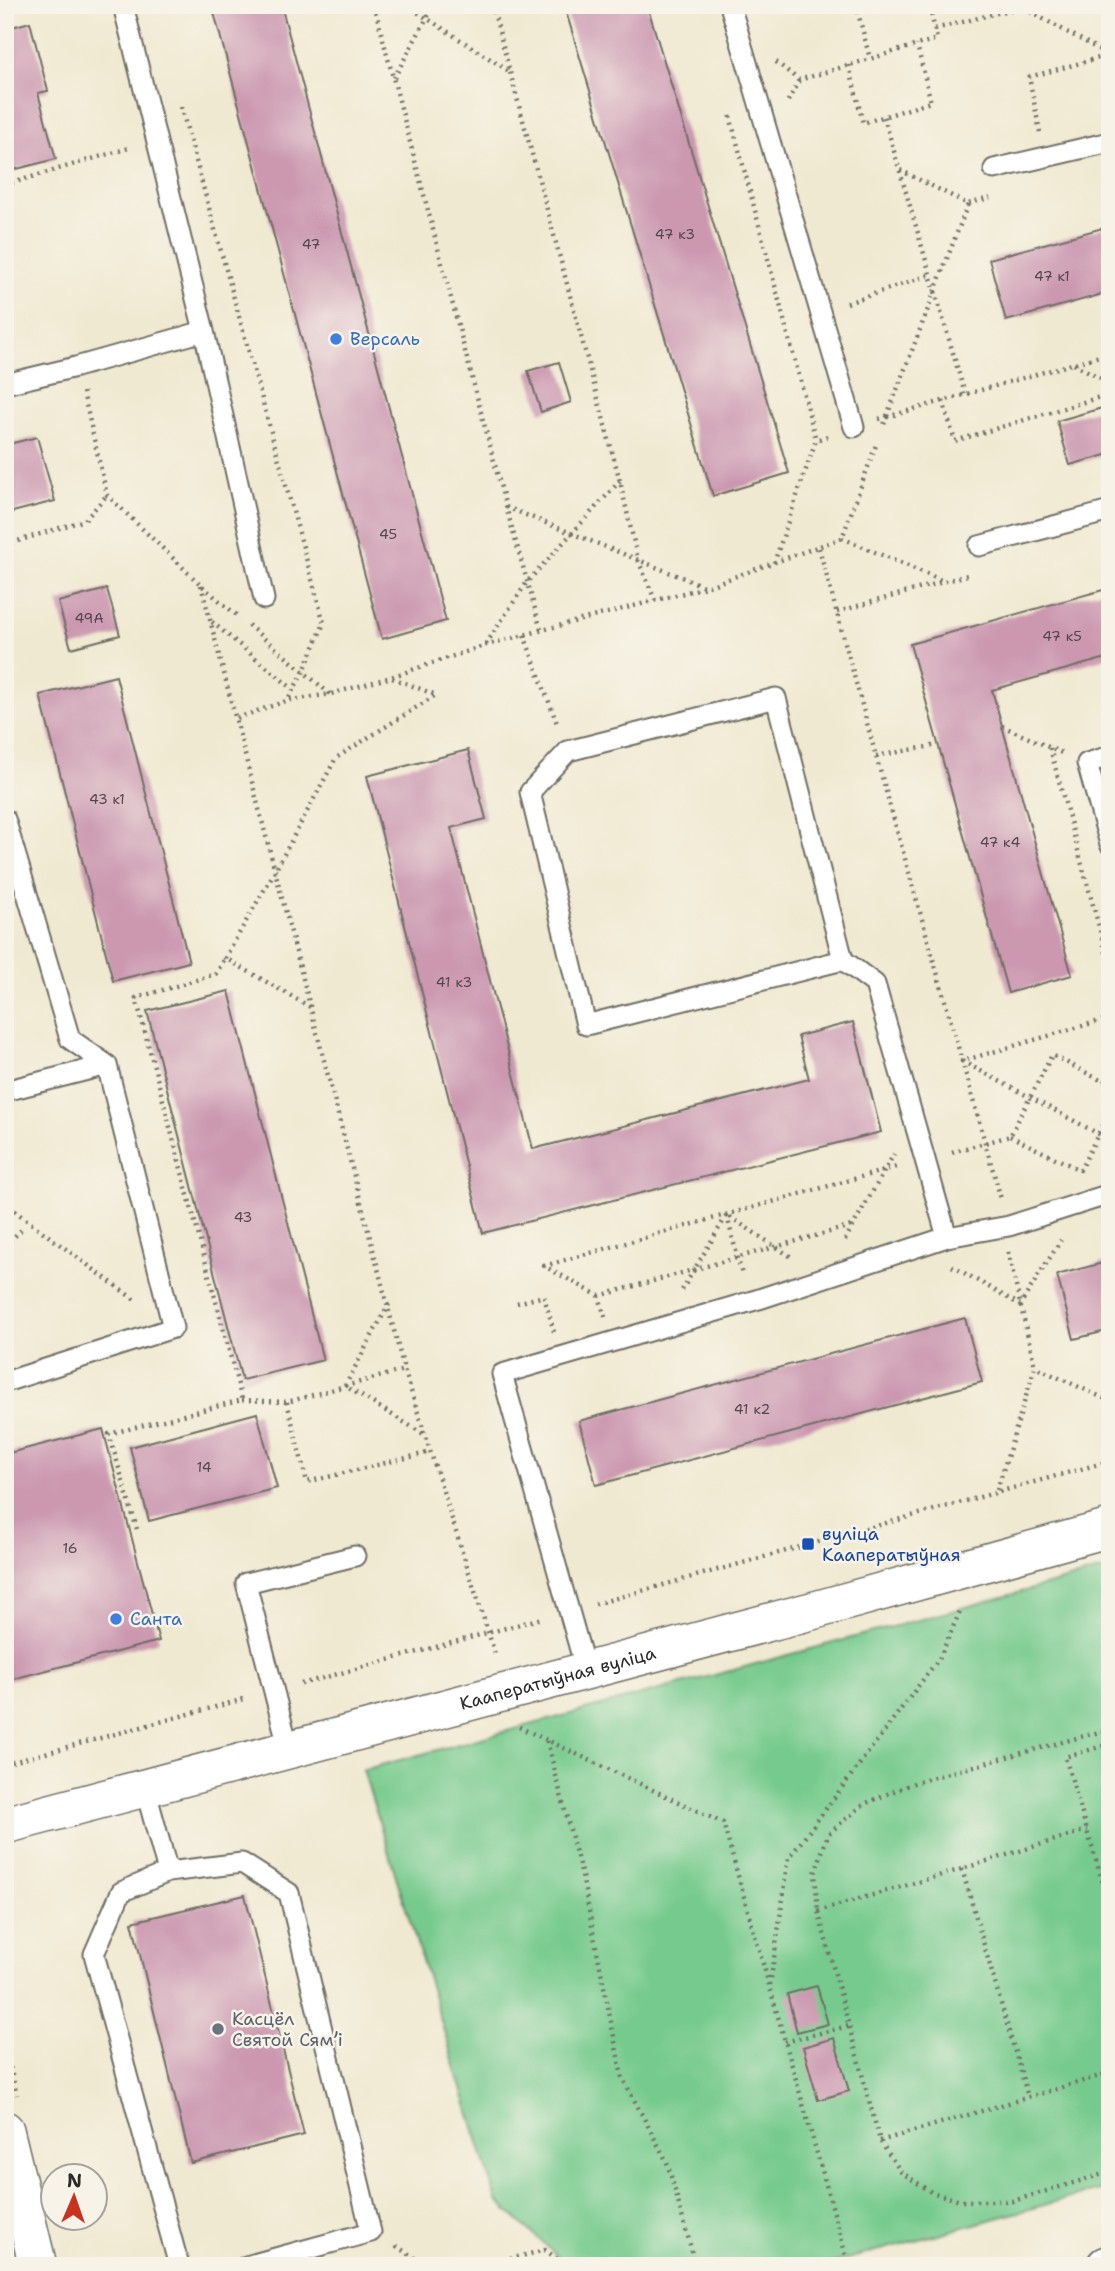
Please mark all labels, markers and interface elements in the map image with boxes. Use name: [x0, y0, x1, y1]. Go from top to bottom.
house number: 47 к3: [655, 225, 695, 243]
house number: 47: [302, 235, 320, 253]
house number: 47 к1: [1034, 267, 1070, 285]
place label: Версаль: [350, 327, 420, 351]
marker: Версаль: [328, 331, 344, 347]
house number: 45: [379, 525, 397, 543]
house number: 49А: [74, 609, 104, 627]
house number: 47 к5: [1042, 627, 1082, 645]
house number: 43 к1: [89, 790, 125, 808]
house number: 47 к4: [980, 833, 1021, 851]
house number: 41 к3: [436, 973, 472, 991]
house number: 43: [234, 1208, 252, 1226]
house number: 41 к2: [734, 1400, 770, 1418]
house number: 14: [196, 1458, 212, 1476]
place label: вуліца Кааператыўная: [822, 1522, 961, 1567]
marker: вуліца Кааператыўная: [800, 1536, 816, 1552]
house number: 16: [62, 1539, 78, 1557]
place label: Санта: [130, 1607, 182, 1631]
marker: Санта: [108, 1611, 124, 1627]
street label: Кааператыўная вуліца: [457, 1641, 658, 1716]
place label: Касцёл Святой Сямʼі: [232, 2007, 343, 2052]
marker: Касцёл Святой Сямʼі: [210, 2021, 226, 2037]
north arrow: [38, 2162, 108, 2232]
text: N: [67, 2168, 83, 2193]

